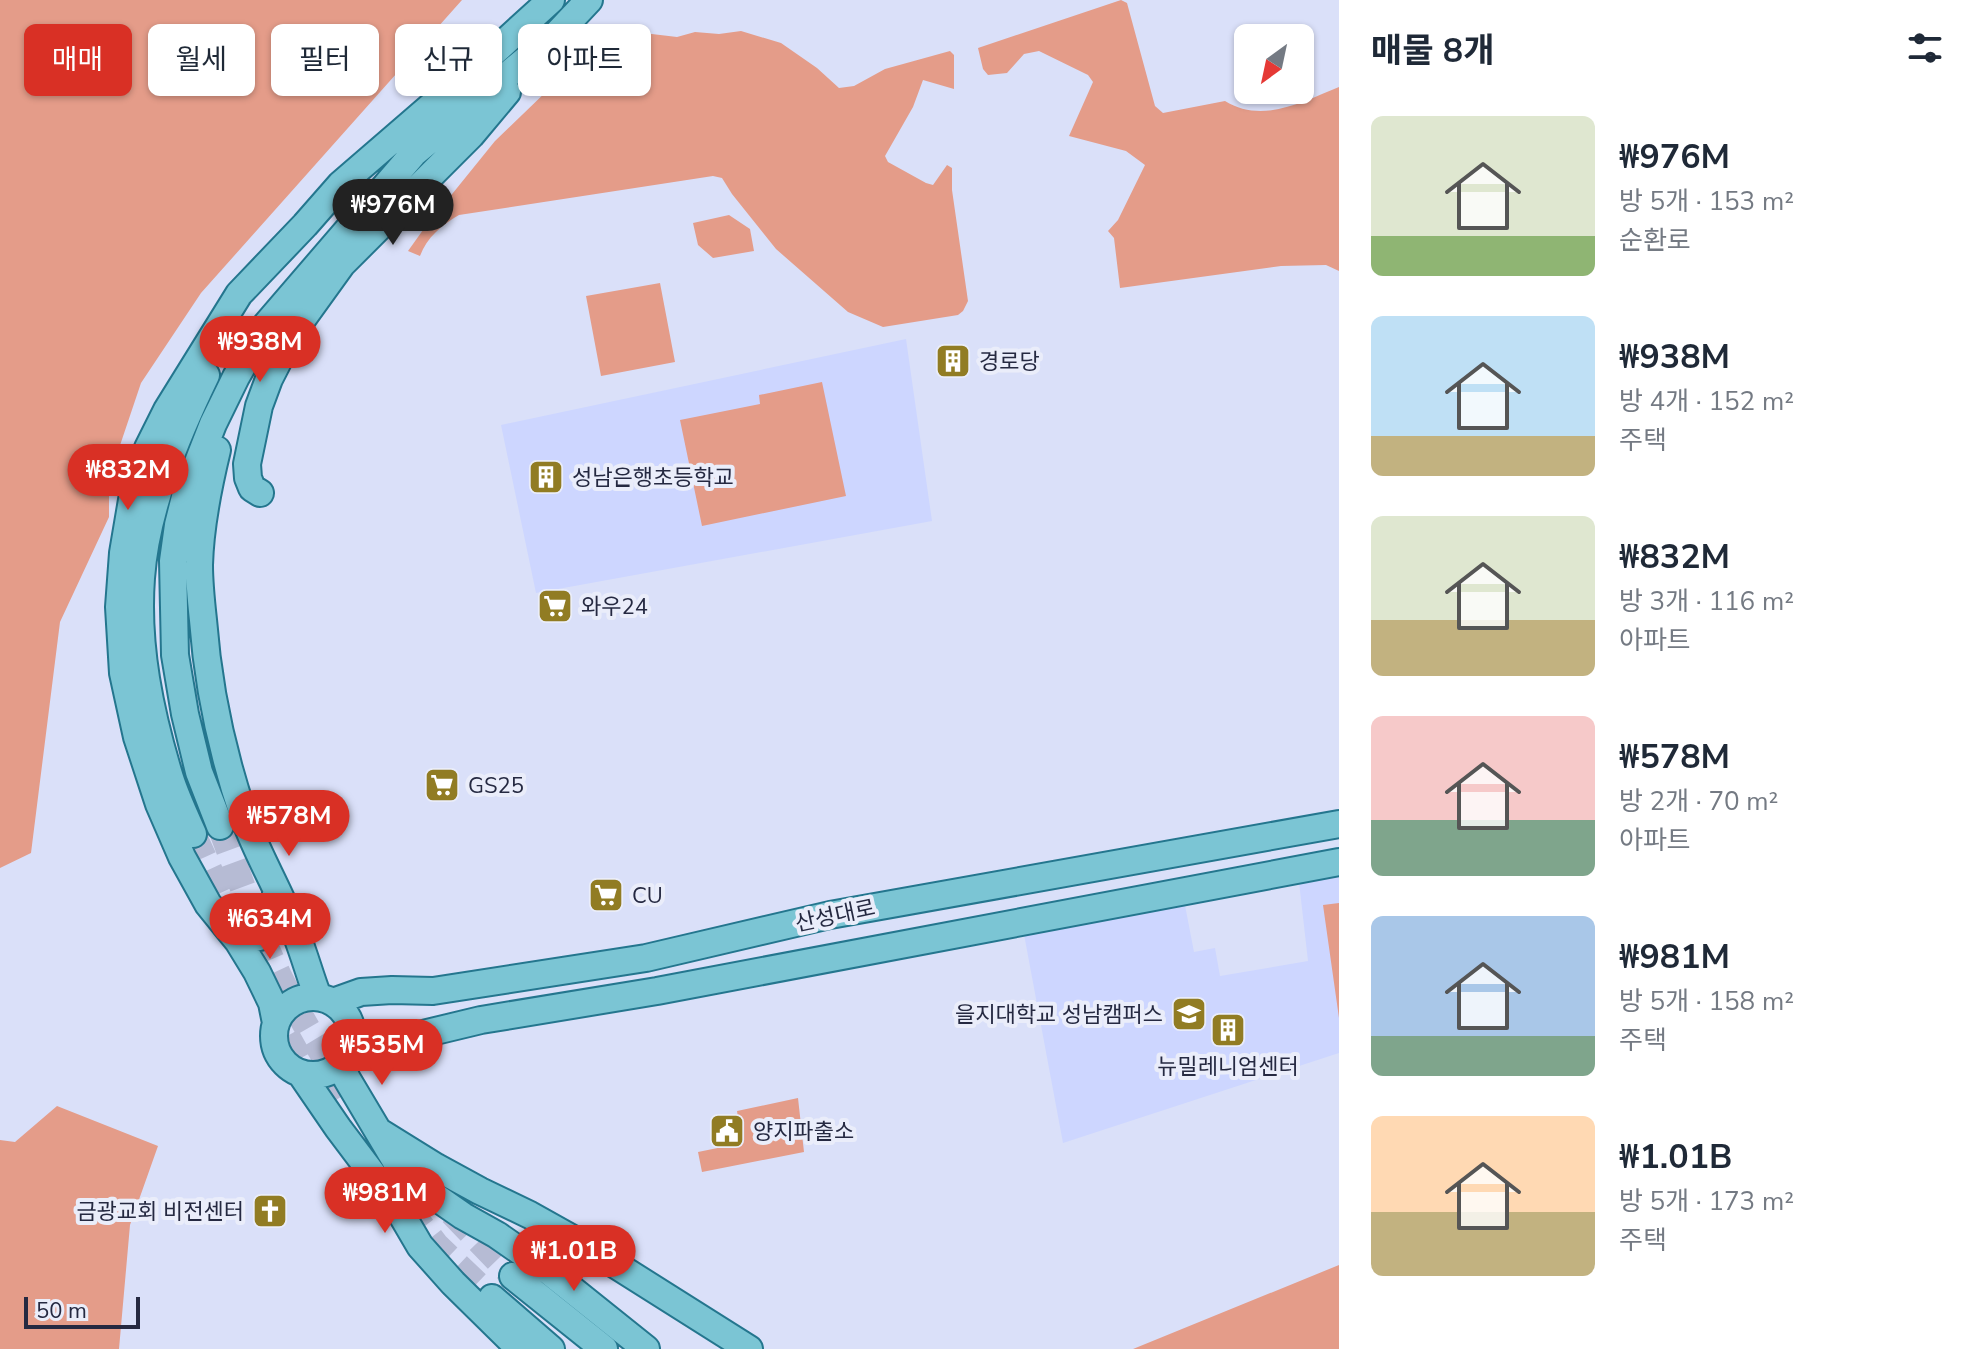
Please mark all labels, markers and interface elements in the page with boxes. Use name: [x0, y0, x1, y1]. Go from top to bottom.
chip: 매매: [24, 24, 132, 96]
chip: 월세: [148, 24, 255, 96]
chip: 필터: [271, 24, 379, 96]
chip: 신규: [395, 24, 502, 96]
chip: 아파트: [518, 24, 651, 96]
north arrow: [1234, 24, 1314, 104]
map controls: [1234, 24, 1314, 104]
icon: filters: [1903, 26, 1947, 70]
text: 매물 8개: [1371, 28, 1494, 74]
text: ₩976M: [1619, 134, 1730, 180]
icon: home: [1435, 148, 1531, 244]
pin: ₩976M: [337, 179, 449, 247]
text: 방 5개 · 153 m²: [1619, 184, 1794, 219]
text: ₩976M: [351, 187, 435, 222]
text: 순환로: [1619, 223, 1691, 258]
pin: ₩938M: [204, 316, 316, 384]
text: ₩938M: [218, 324, 302, 359]
text: ₩938M: [1619, 334, 1730, 380]
building icon: 경로당: [934, 342, 972, 380]
place label: 경로당: [979, 347, 1040, 377]
icon: home: [1435, 348, 1531, 444]
text: 방 4개 · 152 m²: [1619, 384, 1794, 419]
text: 주택: [1619, 423, 1667, 458]
pin: ₩832M: [72, 444, 184, 512]
text: ₩832M: [86, 452, 170, 487]
building icon: 성남은행초등학교: [527, 458, 565, 496]
place label: 성남은행초등학교: [572, 463, 734, 493]
text: ₩832M: [1619, 534, 1730, 580]
icon: home: [1435, 548, 1531, 644]
text: 방 3개 · 116 m²: [1619, 584, 1794, 619]
supermarket icon: 와우24: [536, 587, 574, 625]
place label: 와우24: [581, 592, 648, 622]
text: 아파트: [1619, 623, 1691, 658]
text: ₩578M: [1619, 734, 1730, 780]
icon: home: [1435, 748, 1531, 844]
supermarket icon: GS25: [423, 766, 461, 804]
place label: GS25: [468, 771, 524, 801]
text: 방 2개 · 70 m²: [1619, 784, 1778, 819]
pin: ₩578M: [233, 790, 345, 858]
text: ₩578M: [247, 798, 331, 833]
text: 아파트: [1619, 823, 1691, 858]
supermarket icon: CU: [587, 876, 625, 914]
place label: CU: [632, 881, 663, 911]
pin: ₩634M: [214, 893, 326, 961]
street label: 산성대로: [792, 893, 878, 939]
text: ₩634M: [228, 901, 312, 936]
text: ₩981M: [1619, 934, 1730, 980]
icon: home: [1435, 948, 1531, 1044]
text: 방 5개 · 158 m²: [1619, 984, 1794, 1019]
school or university icon: 을지대학교 성남캠퍼스: [1170, 995, 1208, 1033]
place label: 을지대학교 성남캠퍼스: [955, 1000, 1163, 1030]
building icon: 뉴밀레니엄센터: [1209, 1011, 1247, 1049]
pin: ₩535M: [326, 1019, 438, 1087]
text: 주택: [1619, 1023, 1667, 1058]
text: ₩535M: [340, 1027, 424, 1062]
place label: 뉴밀레니엄센터: [1157, 1052, 1299, 1082]
public building icon: 양지파출소: [708, 1112, 746, 1150]
place label: 양지파출소: [753, 1117, 854, 1147]
text: ₩1.01B: [1619, 1134, 1732, 1180]
icon: home: [1435, 1148, 1531, 1244]
pin: ₩981M: [329, 1167, 441, 1235]
text: ₩981M: [343, 1175, 427, 1210]
text: 방 5개 · 173 m²: [1619, 1184, 1794, 1219]
church icon: 금광교회 비전센터: [251, 1192, 289, 1230]
place label: 금광교회 비전센터: [76, 1197, 244, 1227]
text: 주택: [1619, 1223, 1667, 1258]
pin: ₩1.01B: [509, 1225, 639, 1293]
text: ₩1.01B: [531, 1233, 617, 1268]
scale bar: [24, 1293, 140, 1329]
text: 50 m: [36, 1296, 87, 1326]

